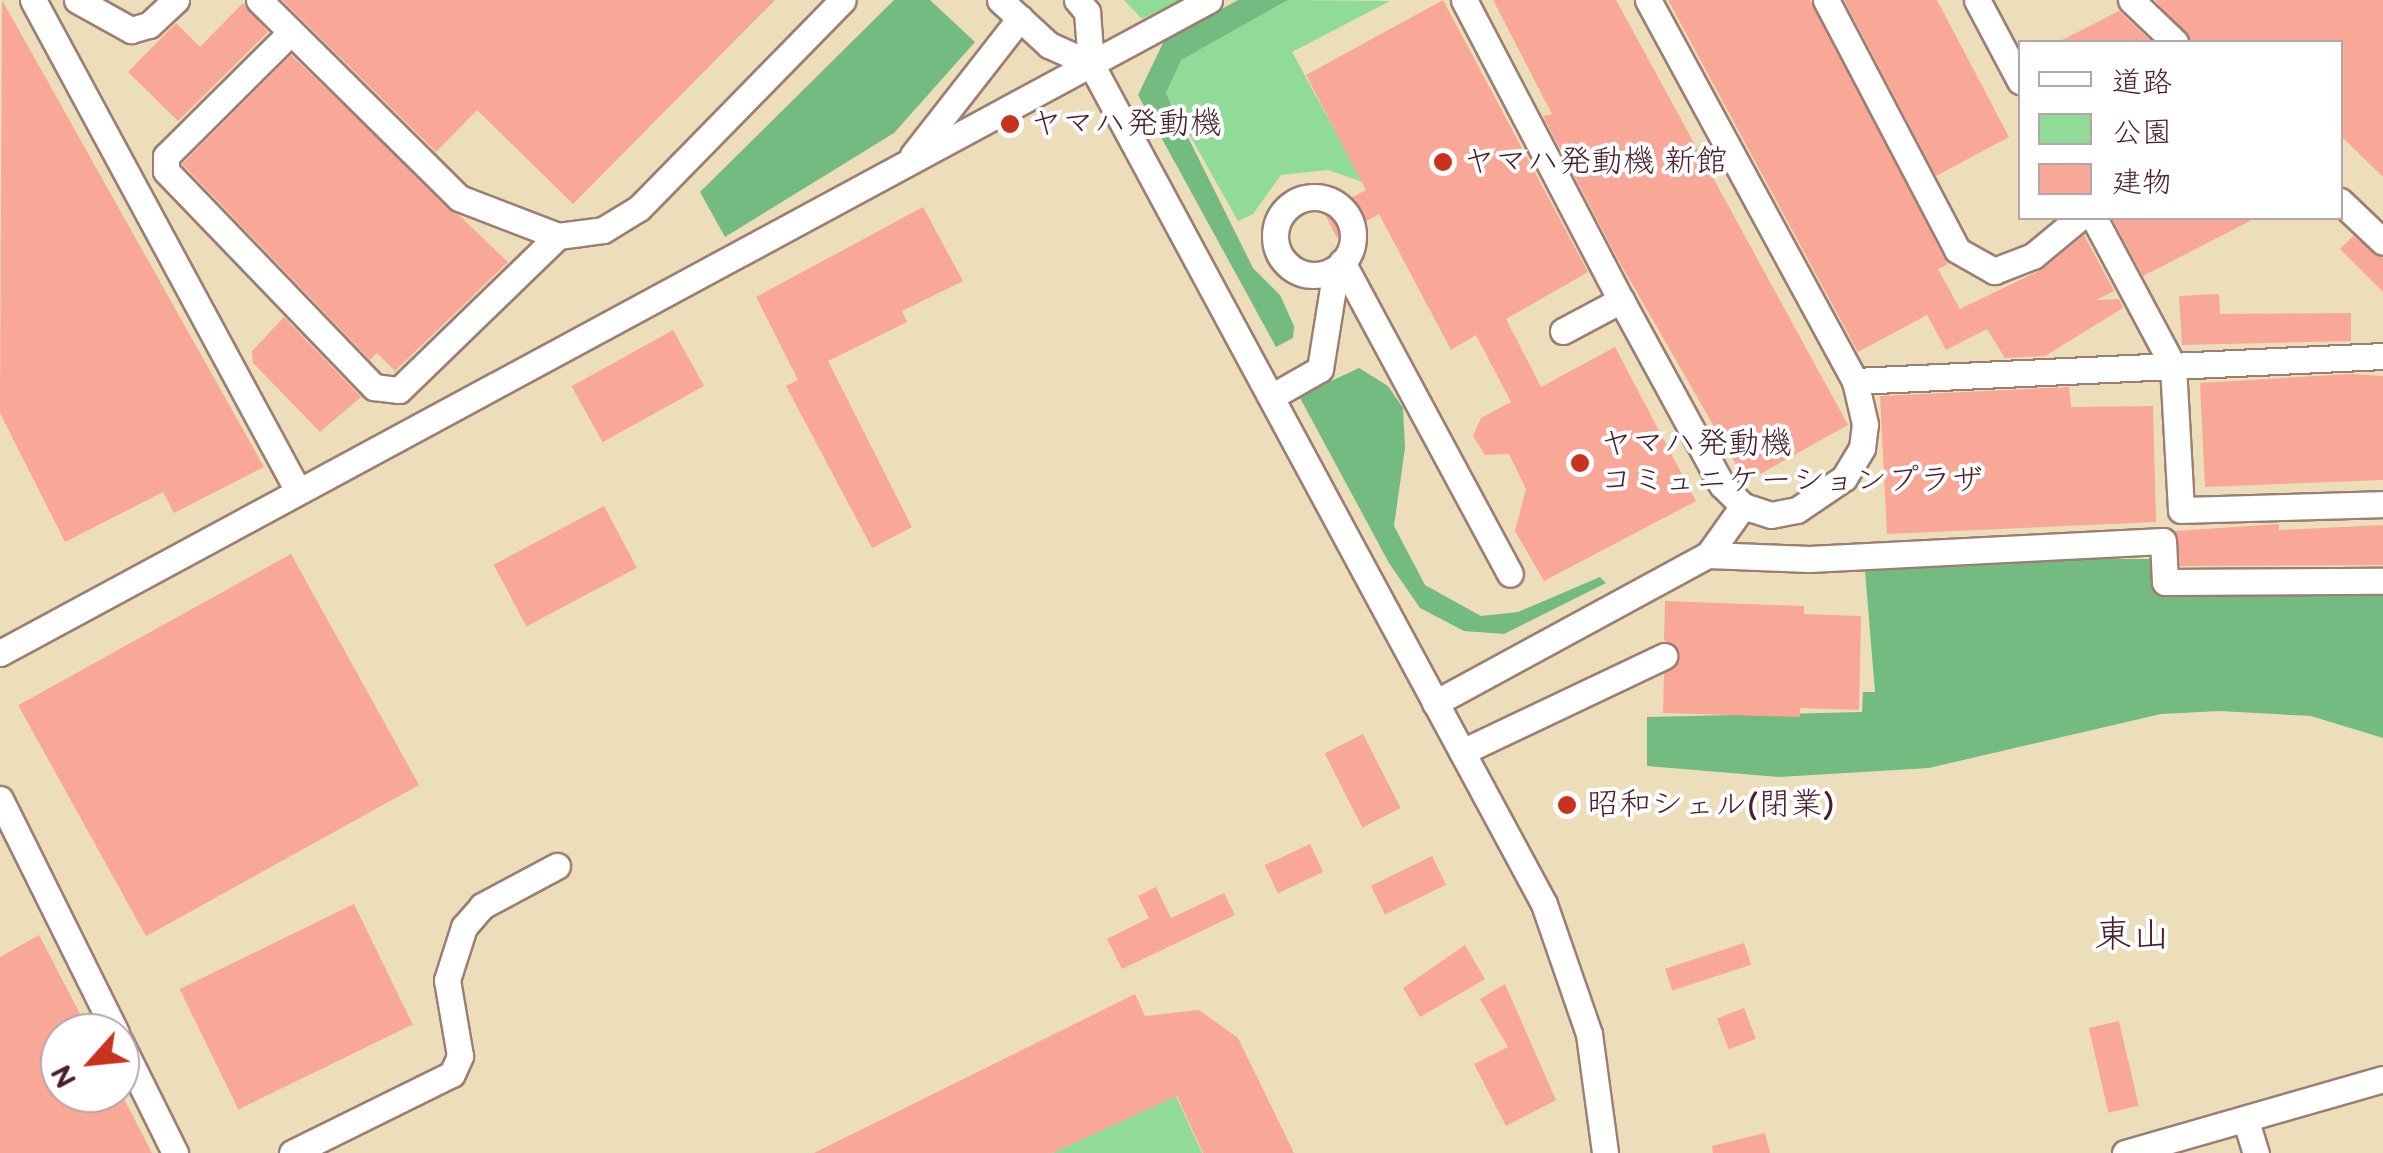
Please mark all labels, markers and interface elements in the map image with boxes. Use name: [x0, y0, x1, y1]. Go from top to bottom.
legend: [2018, 40, 2343, 220]
text: 道路: [2112, 65, 2172, 101]
place label: ヤマハ発動機: [1030, 105, 1222, 143]
marker: ヤマハ発動機: [999, 113, 1021, 135]
text: 公園: [2112, 115, 2172, 151]
place label: ヤマハ発動機 新館: [1463, 143, 1728, 181]
marker: ヤマハ発動機 新館: [1432, 151, 1454, 173]
text: 建物: [2112, 165, 2172, 201]
place label: ヤマハ発動機 コミュニケーションプラザ: [1600, 426, 1984, 501]
marker: ヤマハ発動機 コミュニケーションプラザ: [1569, 452, 1591, 474]
place label: 昭和シェル(閉業): [1587, 786, 1834, 824]
marker: 昭和シェル(閉業): [1556, 794, 1578, 816]
district label: 東山: [2094, 913, 2170, 959]
north arrow: [40, 1013, 140, 1113]
text: N: [45, 1059, 84, 1093]

